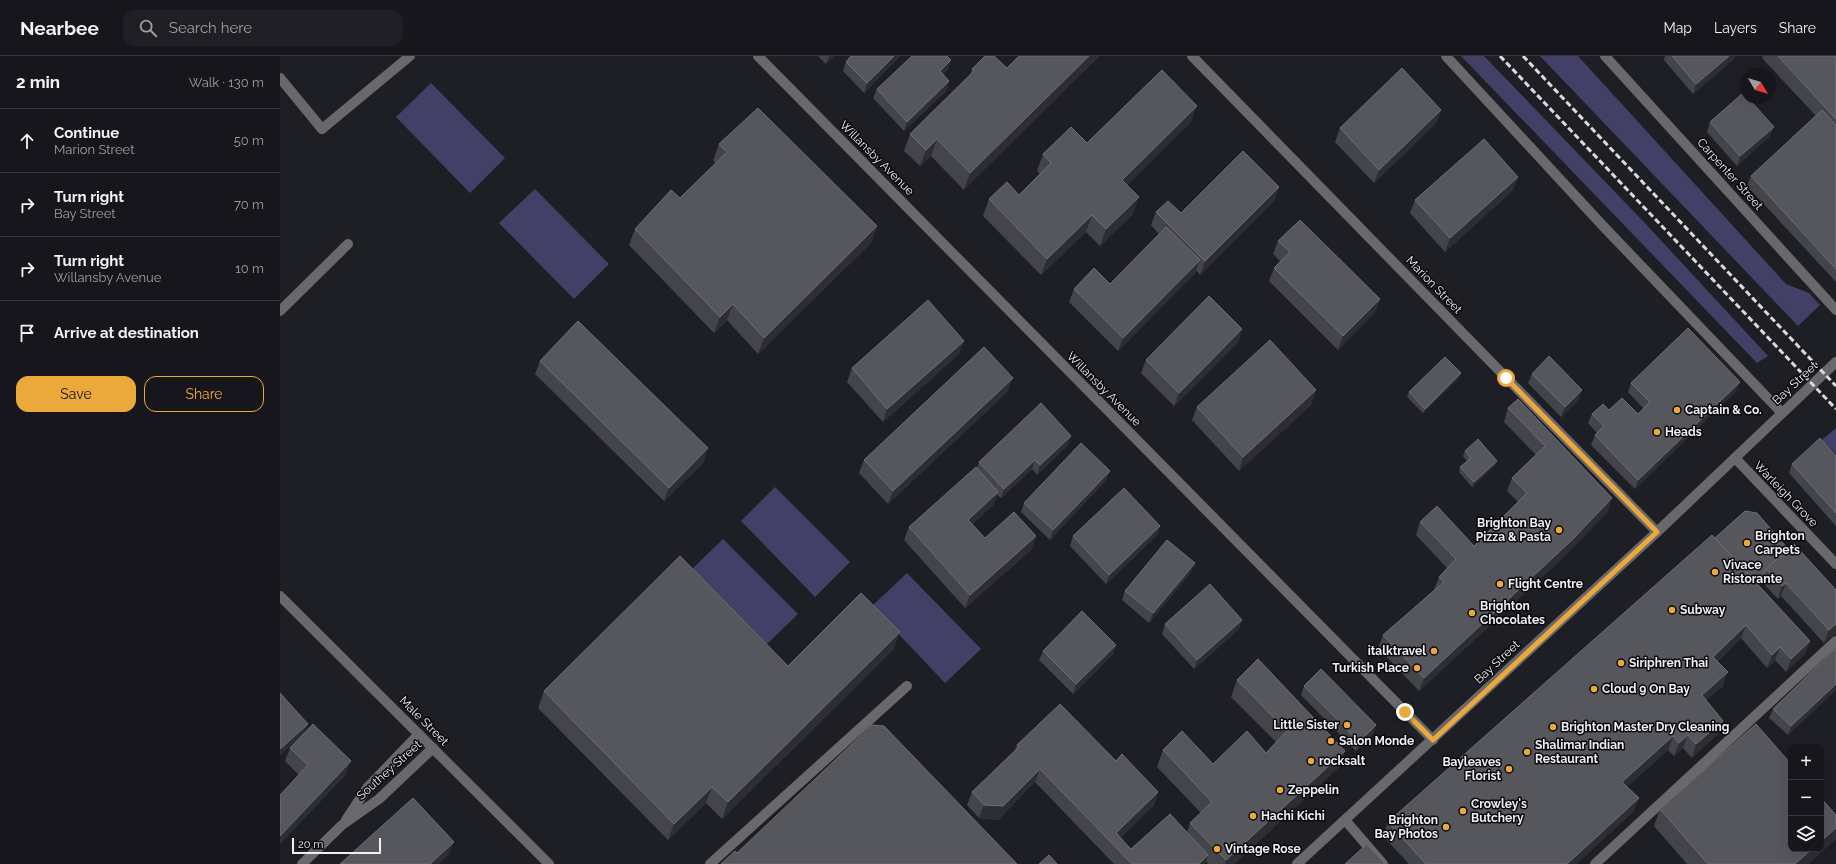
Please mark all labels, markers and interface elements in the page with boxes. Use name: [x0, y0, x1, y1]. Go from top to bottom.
search box: [123, 10, 403, 46]
text: Nearbee: [20, 17, 99, 39]
icon: search: [137, 17, 159, 39]
text: Search here: [169, 19, 252, 37]
text: Map: [1664, 20, 1692, 36]
text: Layers: [1714, 20, 1757, 36]
text: Share: [1779, 20, 1816, 36]
north arrow: [1740, 68, 1776, 104]
text: 2 min: [16, 72, 60, 92]
text: Walk · 130 m: [189, 75, 264, 90]
street label: Willansby Avenue: [837, 118, 917, 198]
text: Continue: [54, 124, 119, 142]
icon: ahead: [16, 130, 38, 152]
text: 50 m: [234, 133, 264, 148]
street label: Carpenter Street: [1694, 135, 1766, 213]
text: Marion Street: [54, 142, 135, 157]
text: Turn right: [54, 188, 124, 206]
icon: right: [16, 194, 38, 216]
text: 70 m: [234, 197, 264, 212]
text: Bay Street: [54, 206, 116, 221]
text: Turn right: [54, 252, 124, 270]
street label: Marion Street: [1403, 253, 1465, 317]
icon: right: [16, 258, 38, 280]
text: 10 m: [235, 261, 264, 276]
text: Willansby Avenue: [54, 270, 161, 285]
icon: arrive: [16, 322, 38, 344]
text: Arrive at destination: [54, 324, 199, 342]
street label: Willansby Avenue: [1064, 349, 1144, 429]
street label: Bay Street: [1769, 358, 1821, 408]
route start: [1497, 369, 1515, 387]
button: Save: [16, 376, 136, 412]
button: Share: [144, 376, 264, 412]
place label: Captain & Co.: [1685, 403, 1762, 417]
marker: Captain & Co.: [1672, 405, 1682, 415]
place label: Heads: [1665, 425, 1702, 439]
marker: Heads: [1652, 427, 1662, 437]
street label: Warleigh Grove: [1751, 458, 1821, 530]
place label: Brighton Bay Pizza & Pasta: [1476, 516, 1551, 544]
marker: Brighton Bay Pizza & Pasta: [1554, 525, 1564, 535]
place label: Brighton Carpets: [1755, 529, 1805, 557]
marker: Brighton Carpets: [1742, 538, 1752, 548]
place label: Vivace Ristorante: [1723, 558, 1782, 586]
marker: Vivace Ristorante: [1710, 567, 1720, 577]
place label: Flight Centre: [1508, 577, 1583, 591]
marker: Flight Centre: [1495, 579, 1505, 589]
place label: Brighton Chocolates: [1480, 599, 1545, 627]
place label: Subway: [1680, 603, 1726, 617]
marker: Subway: [1667, 605, 1677, 615]
marker: Brighton Chocolates: [1467, 608, 1477, 618]
street label: Bay Street: [1471, 637, 1523, 687]
place label: italktravel: [1368, 644, 1426, 658]
marker: italktravel: [1429, 646, 1439, 656]
place label: Siriphren Thai: [1629, 656, 1708, 670]
marker: Siriphren Thai: [1616, 658, 1626, 668]
place label: Turkish Place: [1332, 661, 1409, 675]
marker: Turkish Place: [1412, 663, 1422, 673]
place label: Cloud 9 On Bay: [1602, 682, 1690, 696]
marker: Cloud 9 On Bay: [1589, 684, 1599, 694]
street label: Male Street: [397, 694, 451, 748]
route end: [1396, 703, 1414, 721]
place label: Little Sister: [1273, 718, 1339, 732]
marker: Little Sister: [1342, 720, 1352, 730]
place label: Brighton Master Dry Cleaning: [1561, 720, 1729, 734]
marker: Brighton Master Dry Cleaning: [1548, 722, 1558, 732]
place label: Salon Monde: [1339, 734, 1414, 748]
marker: Salon Monde: [1326, 736, 1336, 746]
street label: Southey Street: [354, 737, 424, 803]
place label: Shalimar Indian Restaurant: [1535, 738, 1624, 766]
map controls: [1788, 744, 1824, 852]
button: +: [1788, 744, 1824, 780]
marker: Shalimar Indian Restaurant: [1522, 747, 1532, 757]
place label: rocksalt: [1319, 754, 1366, 768]
place label: Bayleaves Florist: [1442, 755, 1501, 783]
marker: rocksalt: [1306, 756, 1316, 766]
marker: Bayleaves Florist: [1504, 764, 1514, 774]
button: −: [1788, 780, 1824, 816]
place label: Zeppelin: [1288, 783, 1339, 797]
marker: Zeppelin: [1275, 785, 1285, 795]
place label: Crowley's Butchery: [1471, 797, 1527, 825]
marker: Crowley's Butchery: [1458, 806, 1468, 816]
place label: Hachi Kichi: [1261, 809, 1325, 823]
marker: Hachi Kichi: [1248, 811, 1258, 821]
place label: Brighton Bay Photos: [1374, 813, 1438, 841]
button: layers: [1788, 816, 1824, 852]
marker: Brighton Bay Photos: [1441, 822, 1451, 832]
scale bar: [292, 836, 381, 855]
text: 20 m: [298, 838, 323, 851]
place label: Vintage Rose: [1225, 842, 1301, 856]
marker: Vintage Rose: [1212, 844, 1222, 854]

